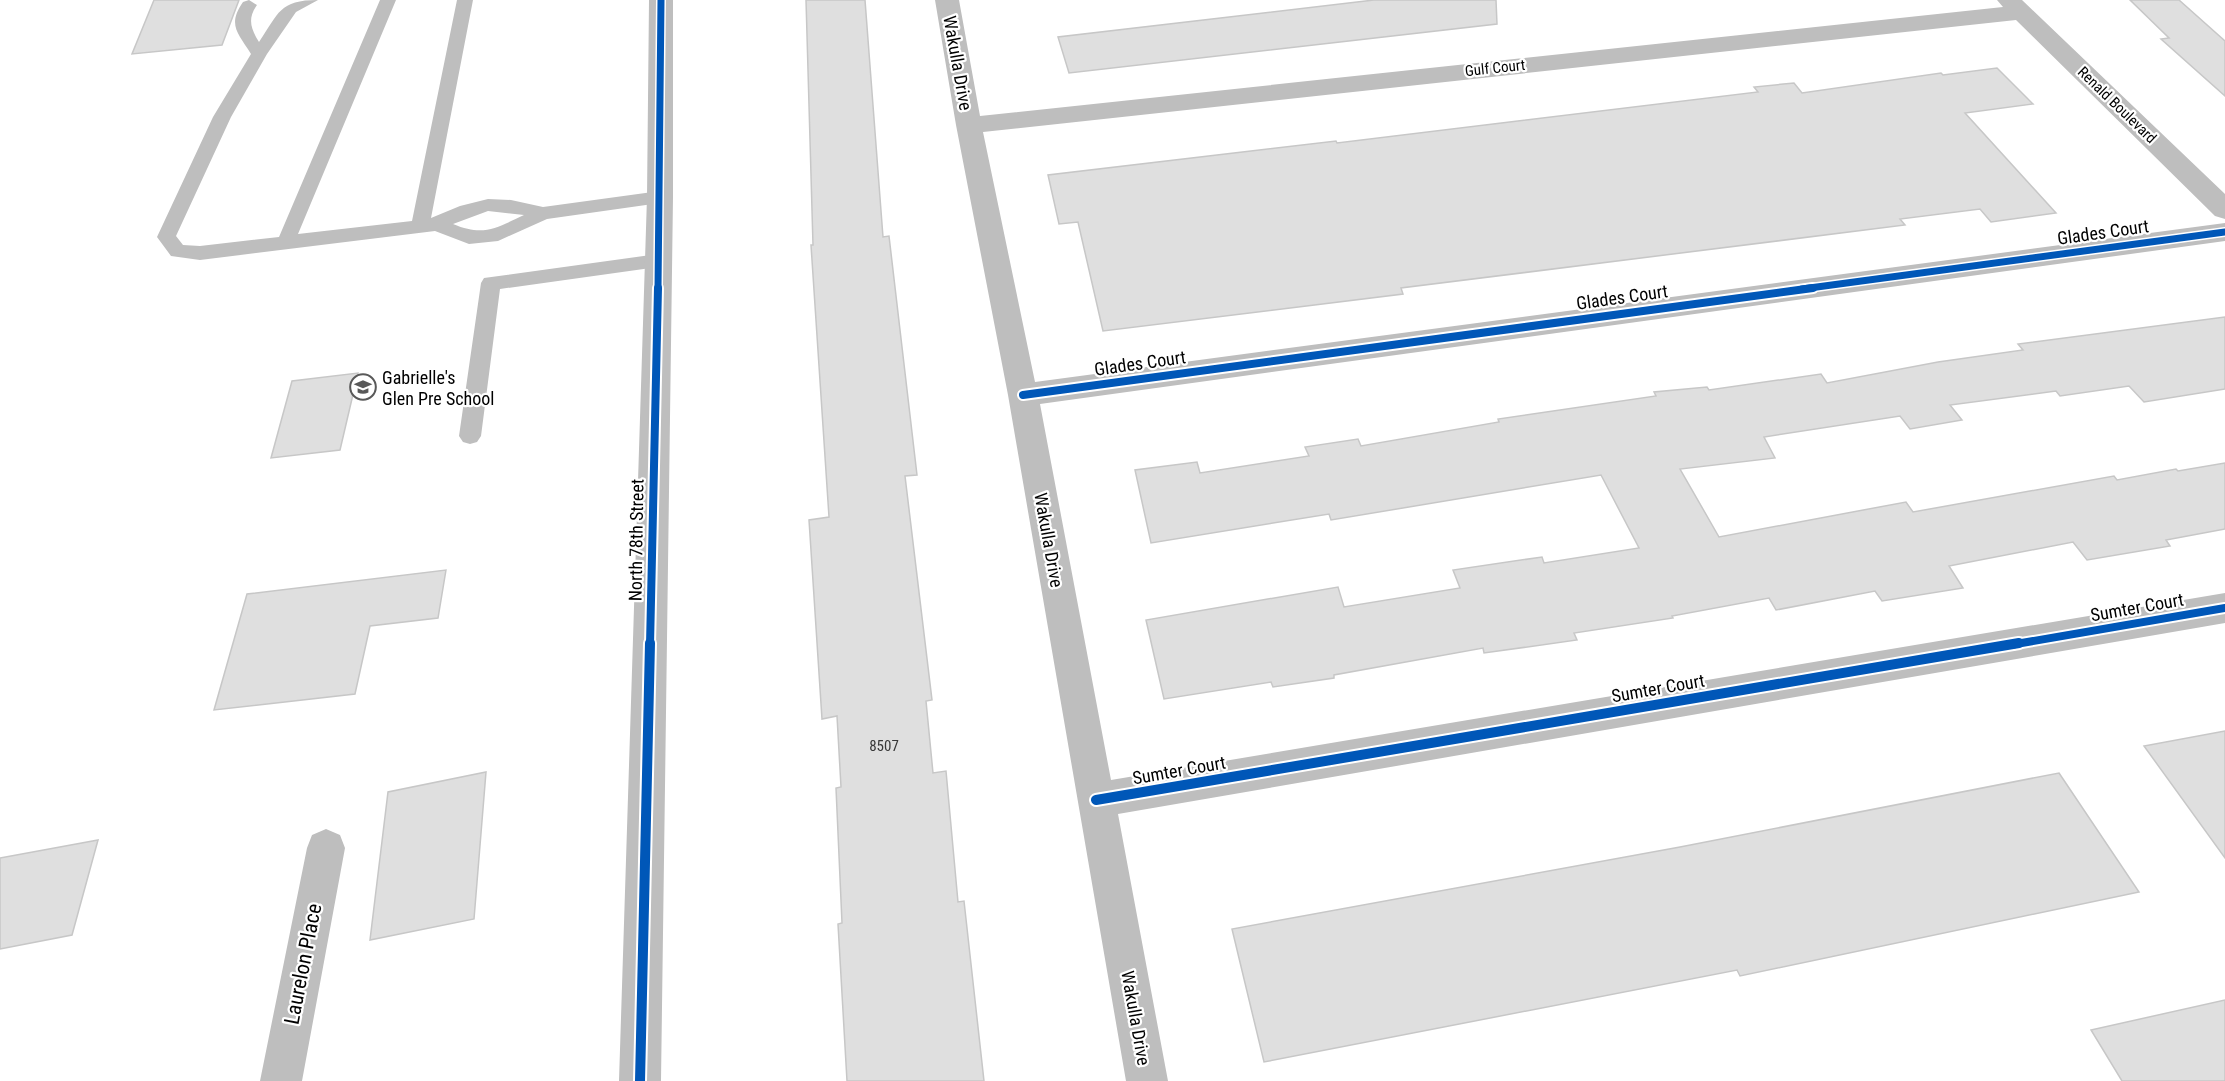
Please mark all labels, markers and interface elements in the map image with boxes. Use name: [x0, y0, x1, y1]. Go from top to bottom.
street label: Wakulla Drive: [939, 14, 977, 112]
street label: Gulf Court: [1464, 56, 1526, 80]
street label: Renald Boulevard: [2074, 63, 2160, 147]
street label: Glades Court: [2056, 215, 2150, 249]
street label: Glades Court: [1575, 280, 1669, 314]
street label: Glades Court: [1093, 346, 1187, 380]
place label: Gabrielle's Glen Pre School: [382, 367, 494, 409]
school or university icon: Gabrielle's Glen Pre School: [348, 372, 378, 402]
street label: North 78th Street: [624, 479, 648, 601]
street label: Wakulla Drive: [1030, 491, 1068, 589]
street label: Sumter Court: [2089, 588, 2185, 626]
street label: Sumter Court: [1610, 669, 1706, 707]
house number: 8507: [869, 737, 899, 755]
street label: Sumter Court: [1131, 751, 1227, 789]
street label: Laurelon Place: [280, 901, 327, 1026]
street label: Wakulla Drive: [1117, 969, 1155, 1067]

